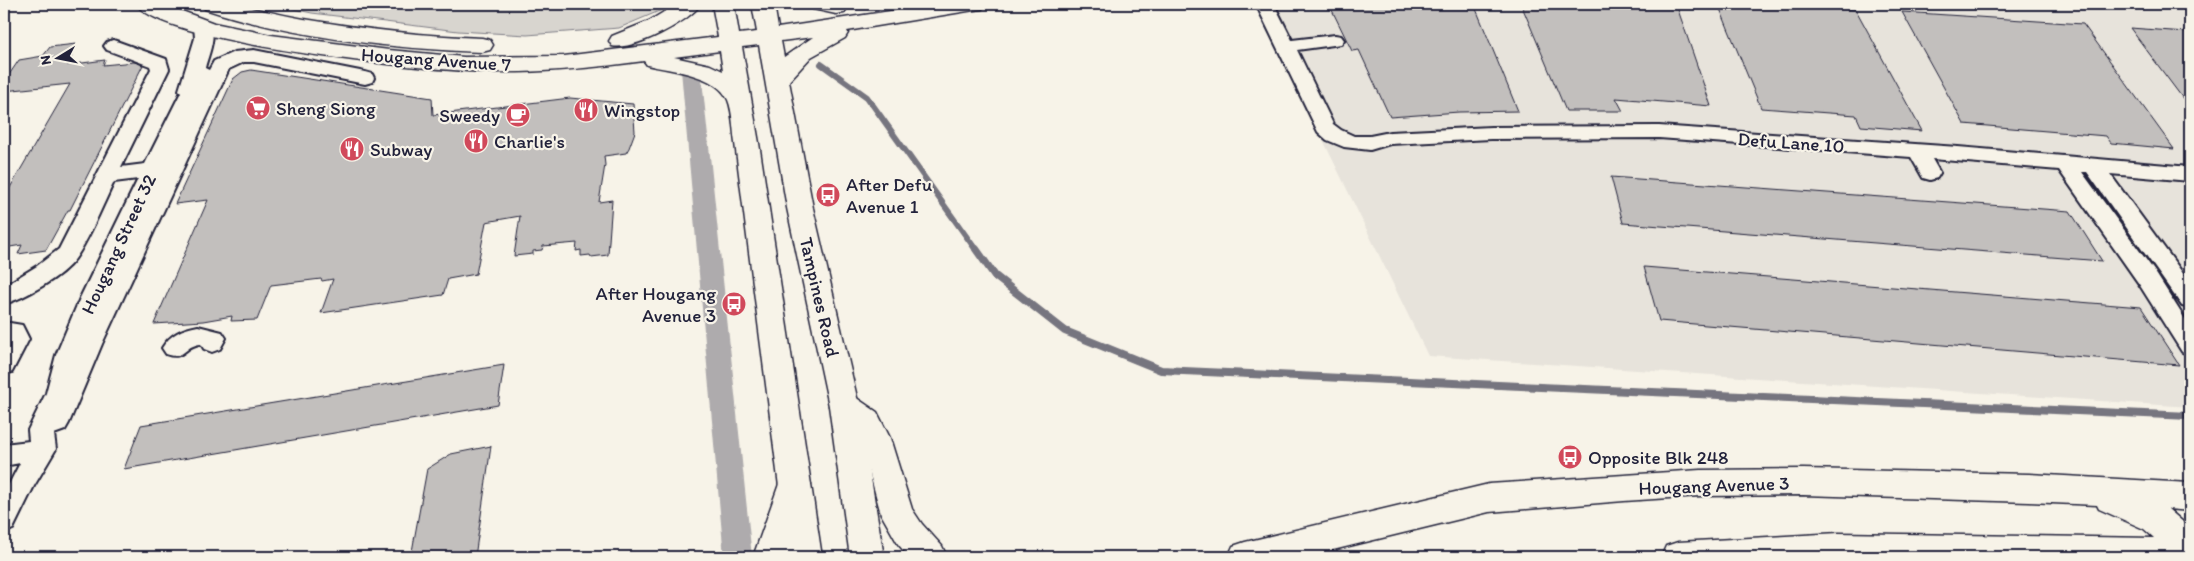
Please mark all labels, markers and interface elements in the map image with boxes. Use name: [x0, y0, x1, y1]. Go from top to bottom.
north arrow: [32, 32, 82, 82]
street label: Hougang Avenue 7: [360, 43, 512, 76]
text: N: [36, 54, 55, 66]
supermarket icon: Sheng Siong: [245, 95, 271, 121]
place label: Sheng Siong: [276, 97, 376, 120]
restaurant icon: Wingstop: [573, 97, 599, 123]
place label: Wingstop: [604, 99, 680, 122]
cafe icon: Sweedy: [505, 102, 531, 128]
place label: Sweedy: [439, 104, 500, 127]
street label: Defu Lane 10: [1737, 127, 1845, 158]
restaurant icon: Charlie's: [463, 128, 489, 154]
place label: Charlie's: [494, 130, 565, 153]
restaurant icon: Subway: [339, 136, 365, 162]
place label: Subway: [370, 138, 432, 161]
street label: Hougang Street 32: [76, 171, 161, 318]
place label: After Defu Avenue 1: [846, 173, 933, 218]
bus stop icon: After Defu Avenue 1: [815, 182, 841, 208]
street label: Tampines Road: [795, 235, 844, 359]
place label: After Hougang Avenue 3: [596, 282, 716, 327]
bus stop icon: After Hougang Avenue 3: [721, 291, 747, 317]
bus stop icon: Opposite Blk 248: [1557, 444, 1583, 470]
place label: Opposite Blk 248: [1588, 446, 1729, 469]
street label: Hougang Avenue 3: [1638, 471, 1790, 500]

